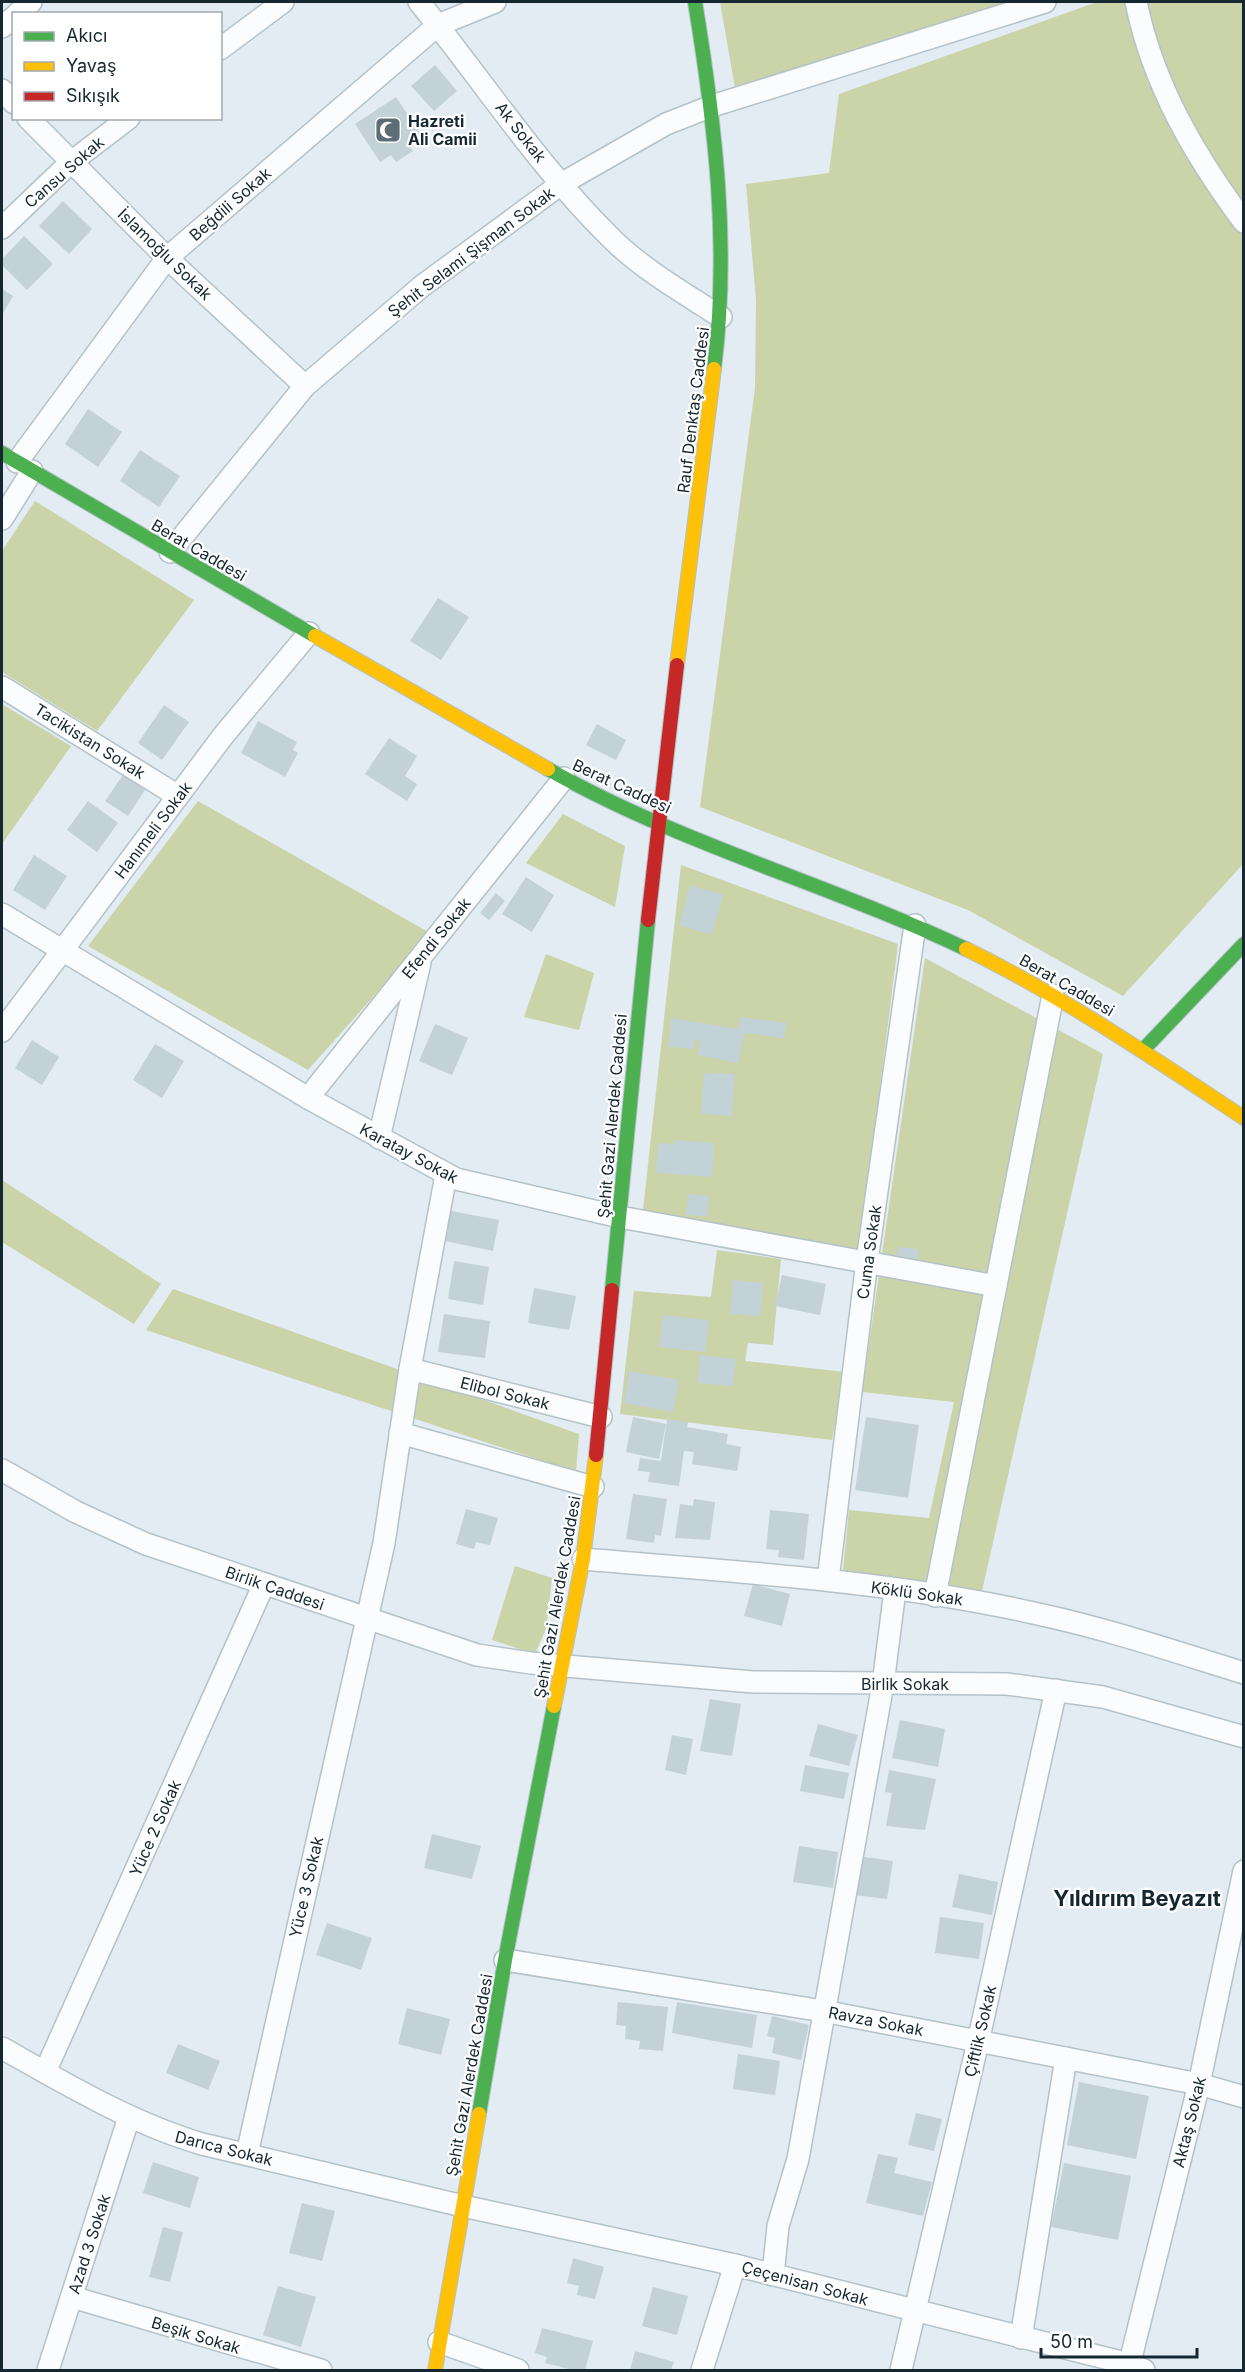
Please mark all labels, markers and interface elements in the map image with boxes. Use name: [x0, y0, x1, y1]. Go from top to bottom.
legend: [12, 12, 222, 120]
text: Akıcı: [66, 25, 107, 46]
text: Yavaş: [66, 55, 116, 76]
text: Sıkışık: [66, 85, 120, 106]
street label: Ak Sokak: [491, 98, 551, 166]
place label: Hazreti Ali Camii: [408, 111, 477, 149]
mosque icon: Hazreti Ali Camii: [373, 115, 403, 145]
street label: Cansu Sokak: [20, 132, 108, 212]
street label: Beğdili Sokak: [185, 163, 275, 245]
street label: Şehit Selami Şişman Sokak: [384, 183, 558, 321]
street label: İslamoğlu Sokak: [114, 204, 216, 304]
street label: Rauf Denktaş Caddesi: [673, 326, 713, 494]
street label: Berat Caddesi: [148, 515, 250, 585]
street label: Tacikistan Sokak: [31, 699, 149, 783]
street label: Berat Caddesi: [570, 754, 674, 818]
street label: Hanımeli Sokak: [110, 777, 196, 882]
street label: Efendi Sokak: [397, 893, 475, 983]
street label: Berat Caddesi: [1016, 950, 1118, 1020]
street label: Şehit Gazi Alerdek Caddesi: [593, 1013, 631, 1219]
street label: Karatay Sokak: [356, 1119, 462, 1187]
street label: Cuma Sokak: [852, 1203, 886, 1300]
street label: Elibol Sokak: [458, 1372, 552, 1414]
street label: Şehit Gazi Alerdek Caddesi: [529, 1494, 585, 1700]
street label: Birlik Caddesi: [223, 1562, 327, 1614]
street label: Köklü Sokak: [870, 1577, 965, 1609]
street label: Birlik Sokak: [861, 1674, 949, 1694]
street label: Yüce 2 Sokak: [125, 1777, 185, 1879]
street label: Yüce 3 Sokak: [285, 1834, 327, 1940]
district label: Yıldırım Beyazıt: [1053, 1885, 1221, 1911]
street label: Şehit Gazi Alerdek Caddesi: [441, 1972, 497, 2178]
street label: Çiftlik Sokak: [960, 1983, 1000, 2079]
street label: Ravza Sokak: [827, 2002, 926, 2040]
street label: Aktaş Sokak: [1168, 2074, 1210, 2170]
street label: Darıca Sokak: [173, 2126, 275, 2170]
street label: Azad 3 Sokak: [63, 2191, 115, 2297]
street label: Çeçenisan Sokak: [739, 2256, 871, 2310]
street label: Beşik Sokak: [149, 2312, 243, 2358]
scale bar: [1041, 2321, 1197, 2359]
text: 50 m: [1050, 2331, 1093, 2352]

